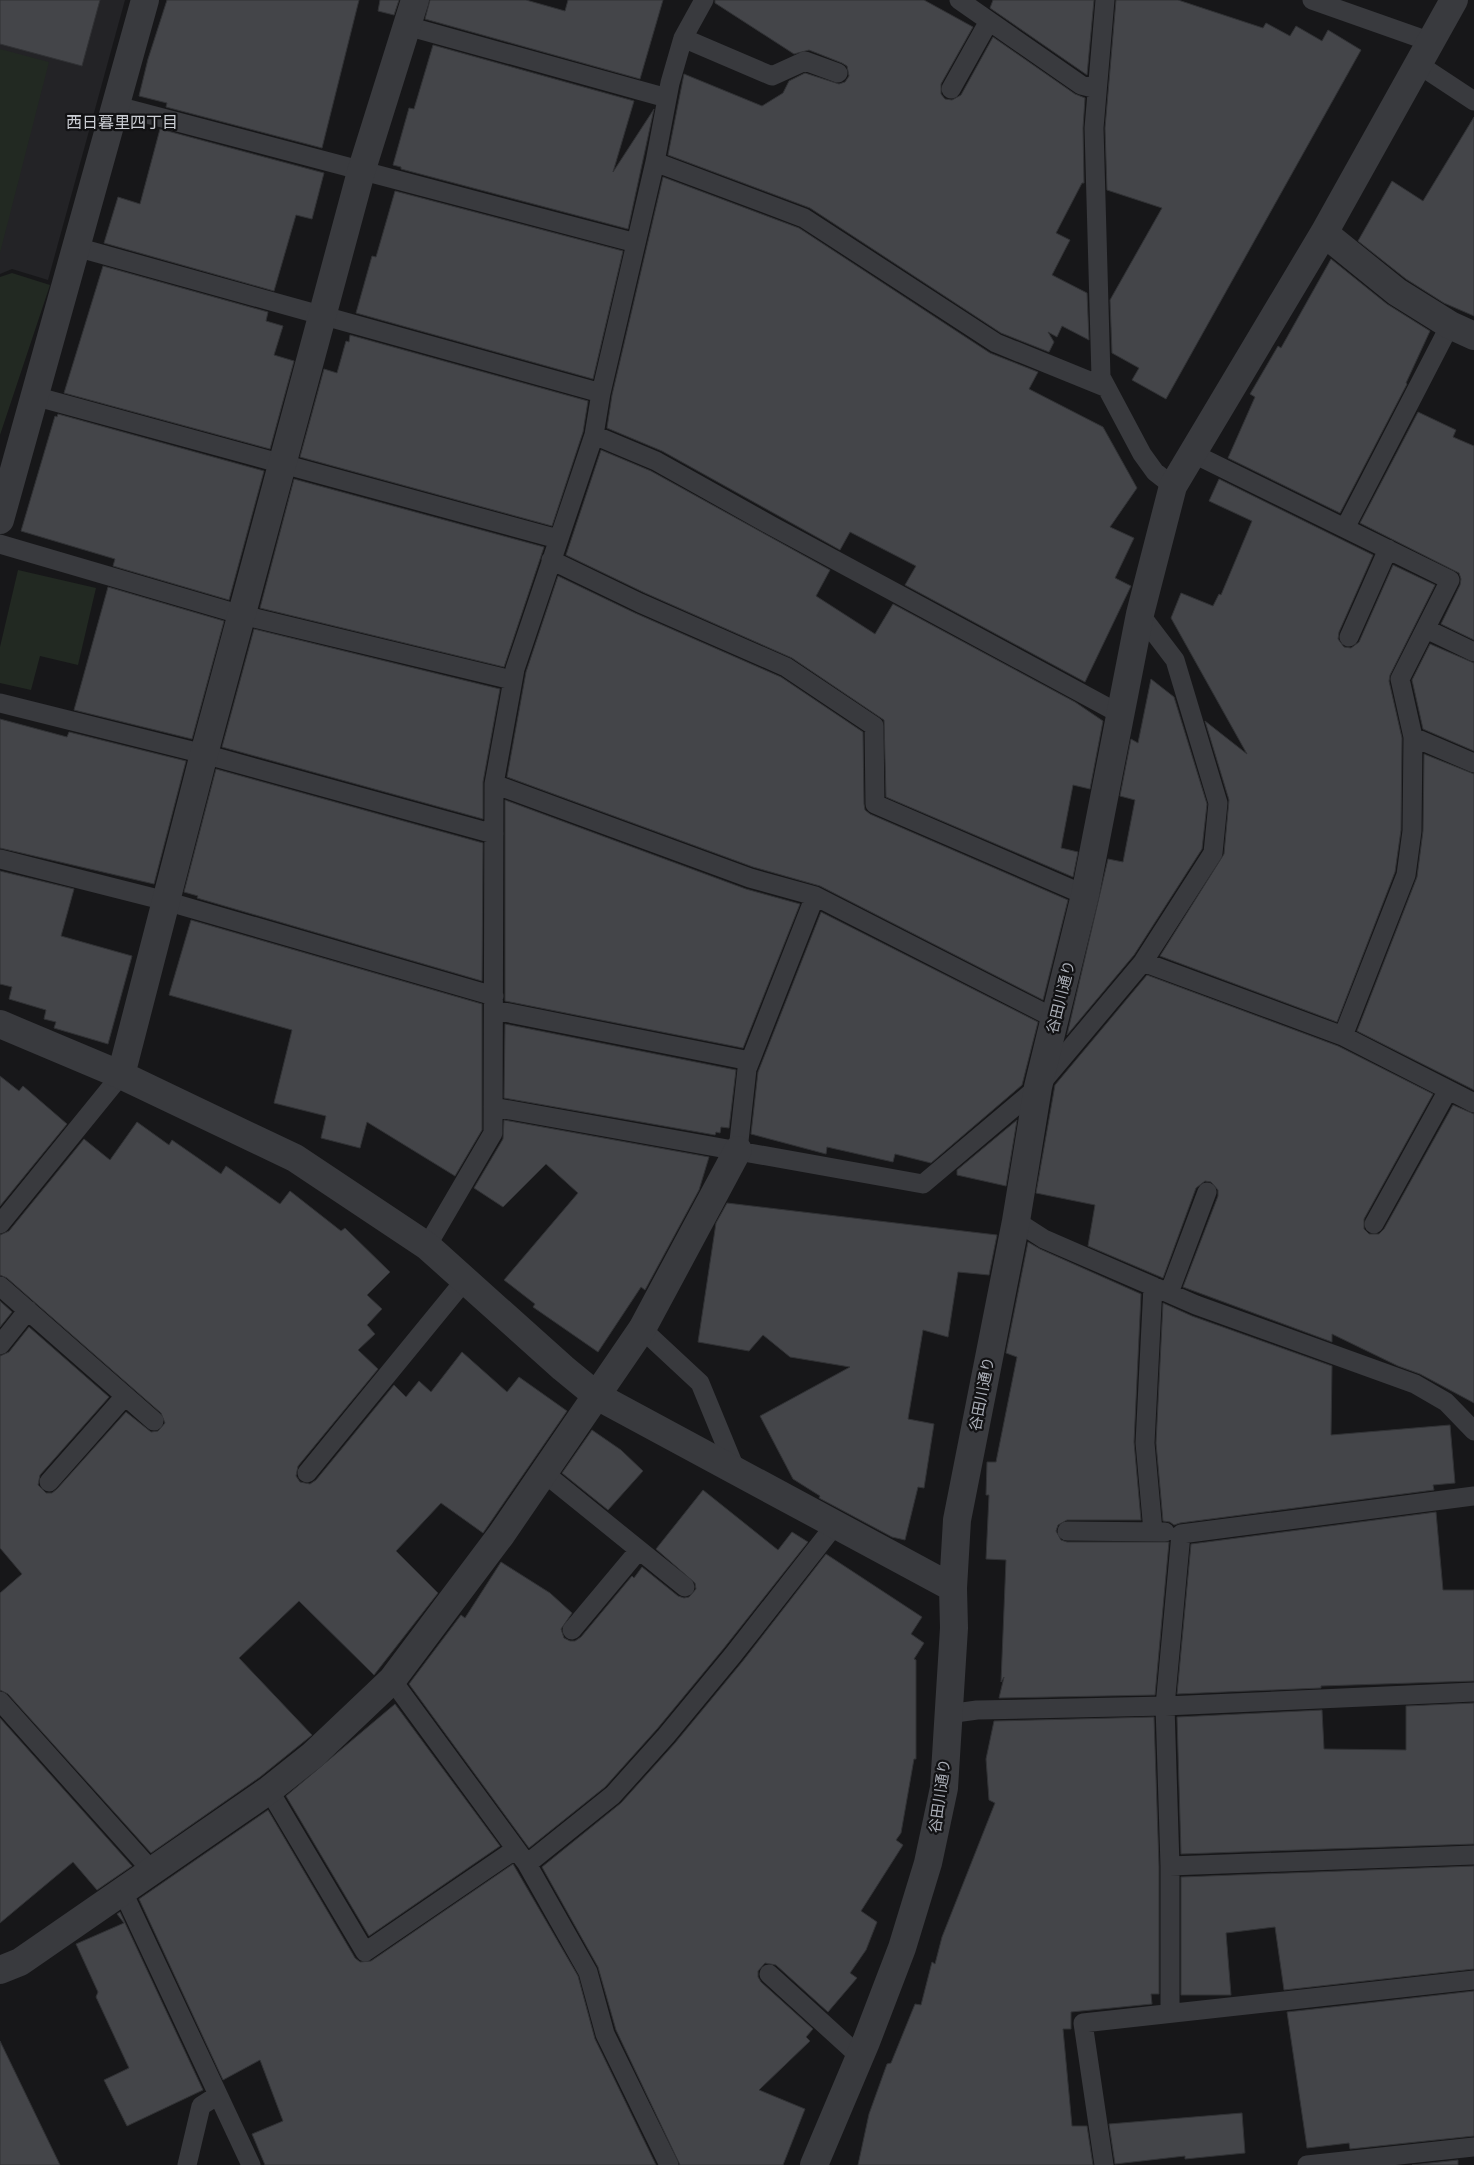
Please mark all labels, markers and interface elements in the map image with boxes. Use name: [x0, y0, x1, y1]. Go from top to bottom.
district label: 西日暮里四丁目: [66, 114, 178, 133]
street label: 谷田川通り: [1043, 958, 1080, 1036]
street label: 谷田川通り: [966, 1355, 999, 1433]
street label: 谷田川通り: [926, 1758, 955, 1835]

